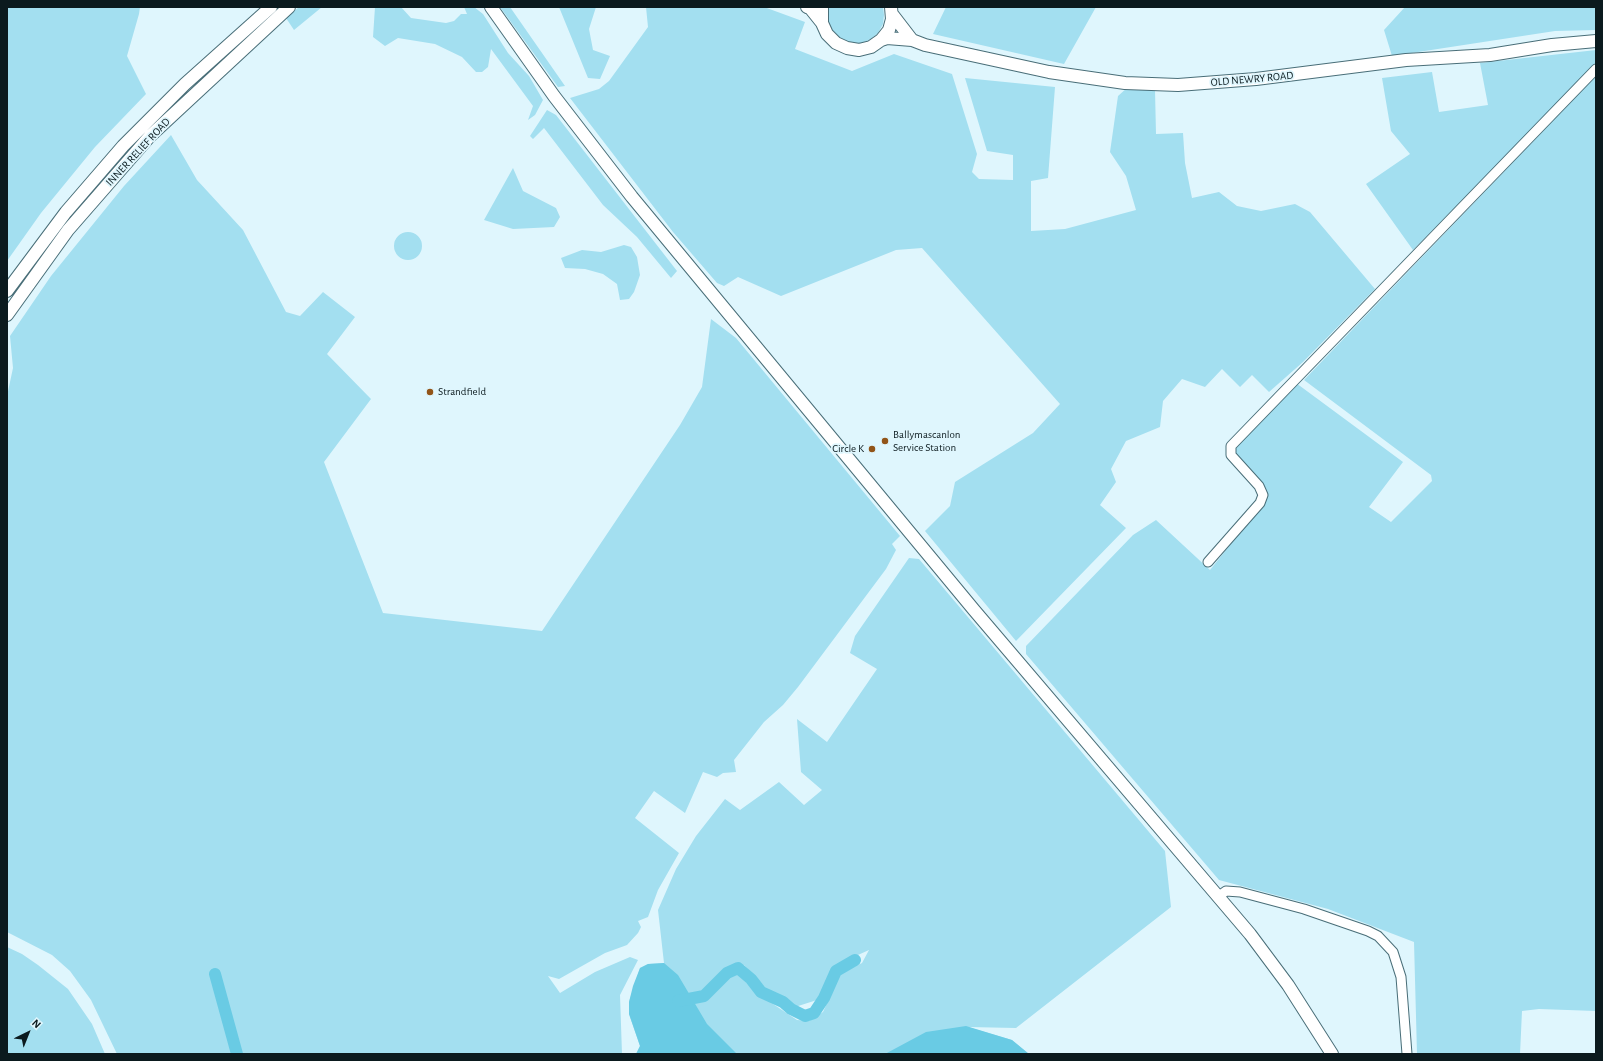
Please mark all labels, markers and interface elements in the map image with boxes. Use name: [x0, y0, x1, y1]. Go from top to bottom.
street label: OLD NEWRY ROAD: [1210, 69, 1294, 89]
street label: INNER RELIEF ROAD: [103, 115, 173, 189]
place label: Strandfield: [438, 385, 486, 399]
marker: Strandfield: [425, 387, 435, 397]
place label: Ballymascanlon Service Station: [893, 428, 961, 454]
marker: Ballymascanlon Service Station: [880, 436, 890, 446]
place label: Circle K: [832, 442, 864, 456]
marker: Circle K: [867, 444, 877, 454]
north arrow: [8, 1013, 48, 1053]
text: N: [30, 1017, 43, 1030]

